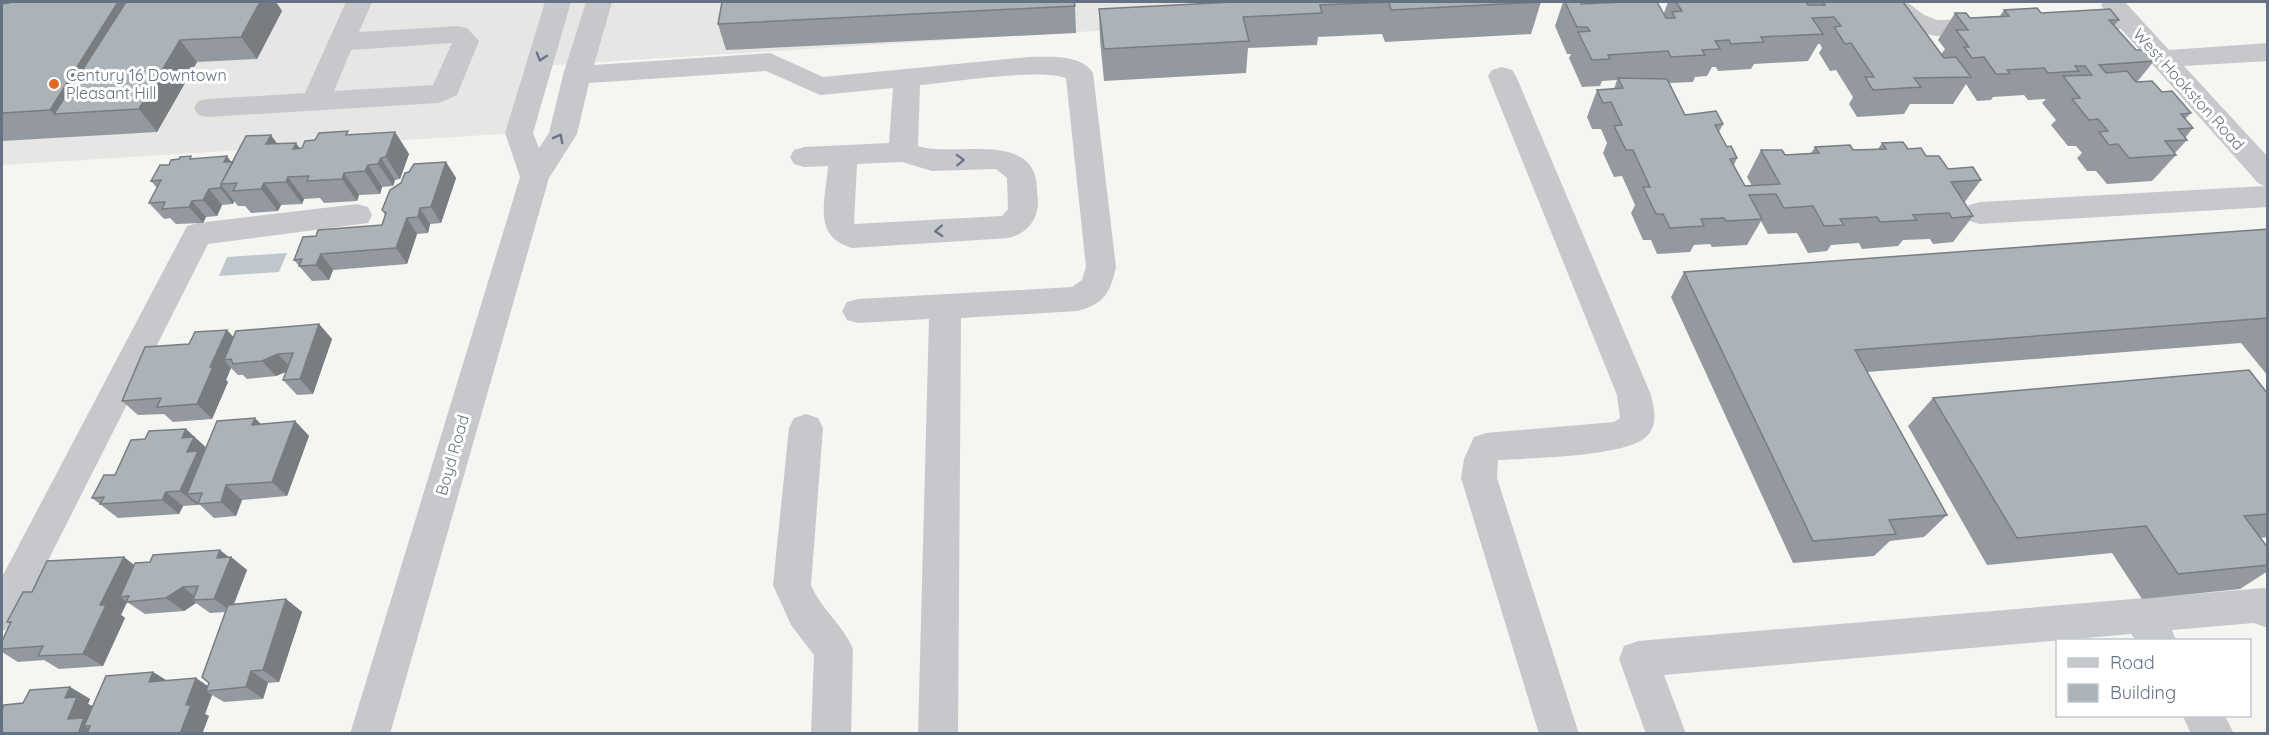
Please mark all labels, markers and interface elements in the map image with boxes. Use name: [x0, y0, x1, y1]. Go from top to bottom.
street label: West Hookston Road: [2129, 24, 2249, 154]
one-way arrow: [536, 51, 548, 62]
place label: Century 16 Downtown Pleasant Hill: [66, 65, 227, 103]
marker: Century 16 Downtown Pleasant Hill: [47, 77, 61, 91]
one-way arrow: [552, 134, 563, 144]
one-way arrow: [955, 154, 964, 167]
one-way arrow: [935, 225, 944, 238]
street label: Boyd Road: [431, 412, 473, 498]
legend: [2056, 639, 2251, 717]
text: Road: [2110, 651, 2155, 674]
text: Building: [2110, 681, 2176, 704]

